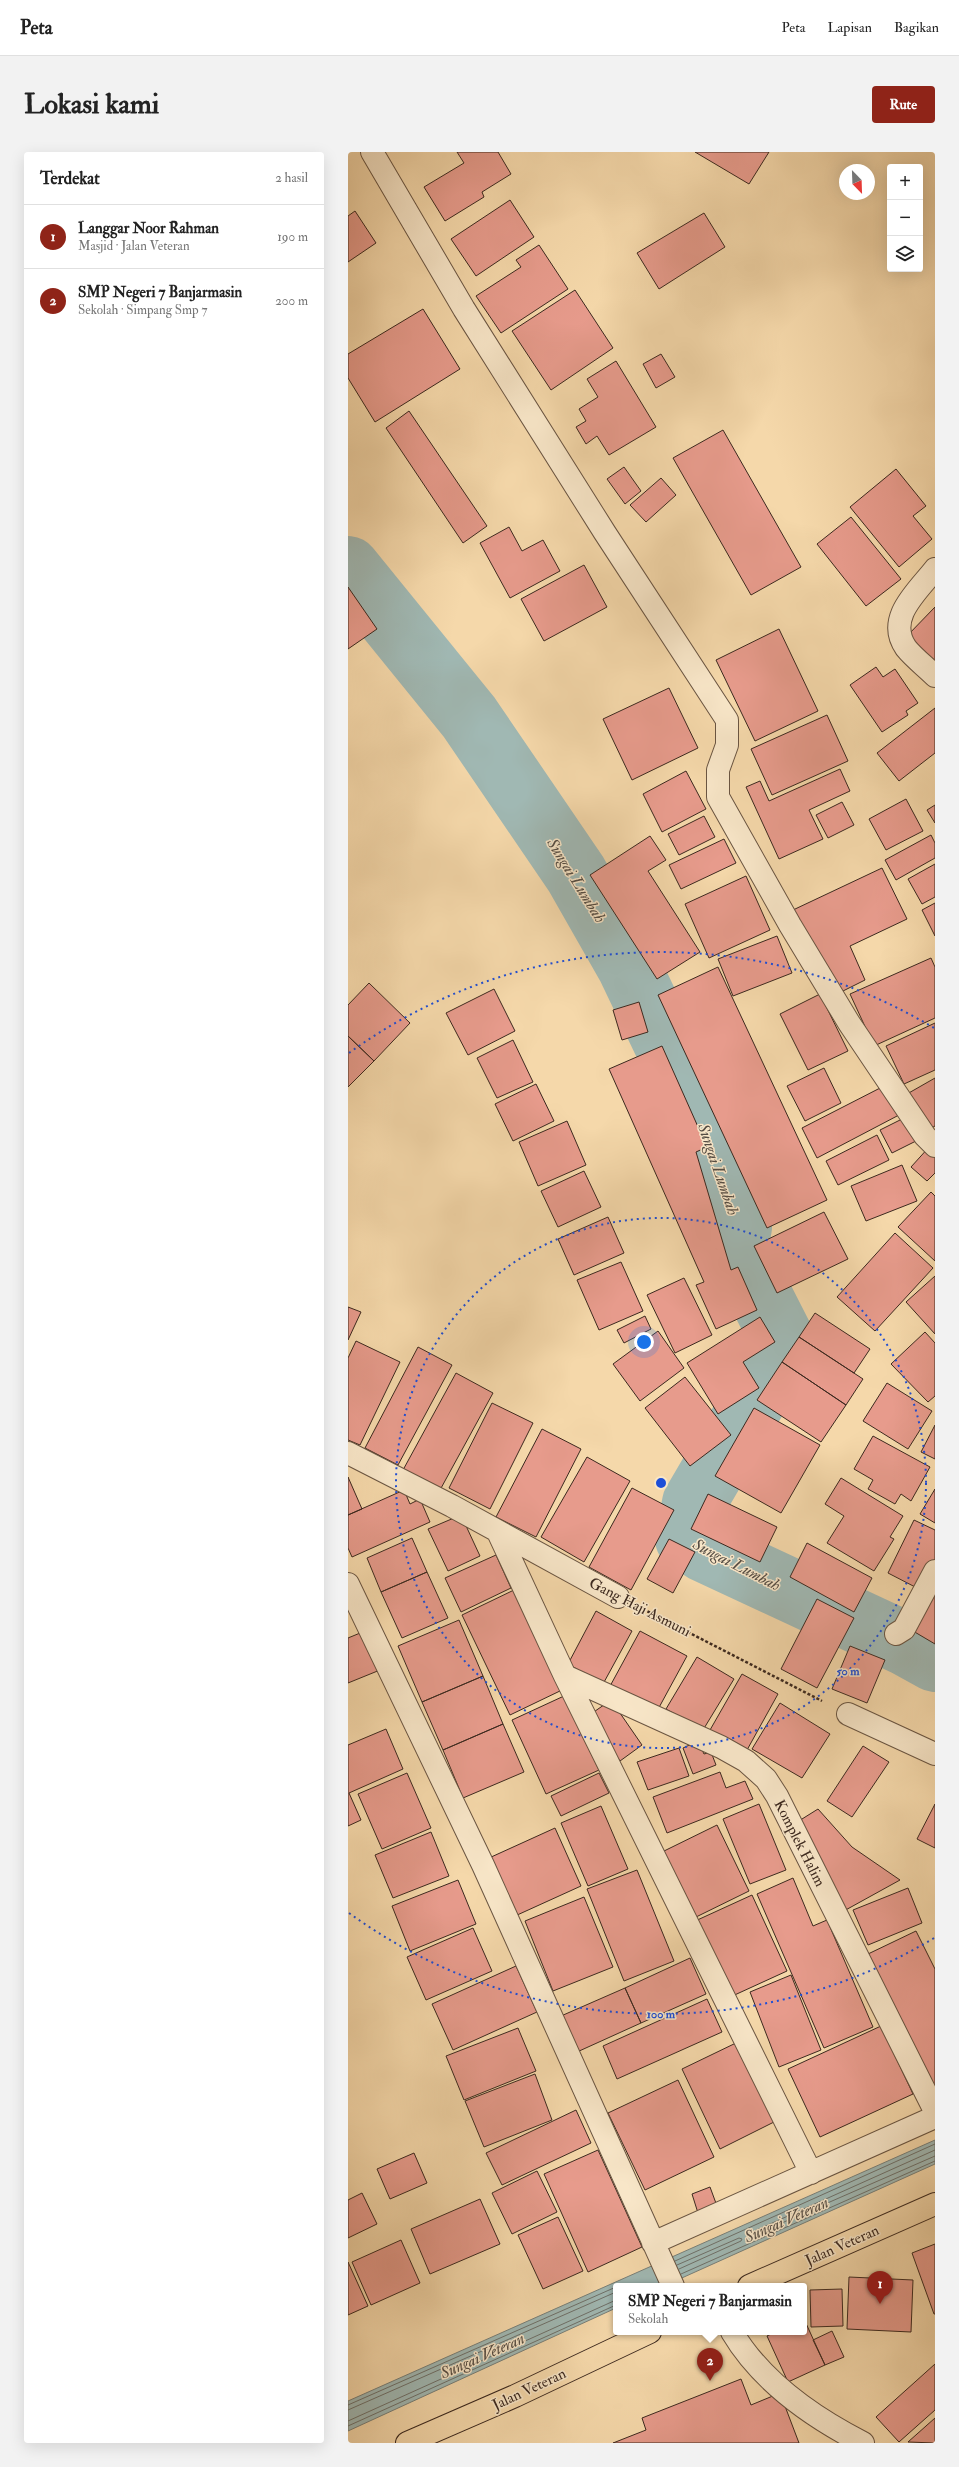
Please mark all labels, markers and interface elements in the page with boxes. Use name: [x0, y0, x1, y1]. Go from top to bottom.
text: Peta: [20, 16, 53, 40]
text: Peta: [782, 19, 805, 36]
text: Lapisan: [827, 19, 872, 36]
text: Bagikan: [894, 19, 939, 36]
button: Rute: [872, 86, 935, 123]
text: Lokasi kami: [24, 87, 159, 122]
north arrow: [839, 164, 875, 200]
map controls: [887, 164, 923, 272]
button: +: [887, 164, 923, 200]
text: Terdekat: [40, 168, 100, 189]
text: 2 hasil: [275, 170, 308, 186]
button: −: [887, 200, 923, 236]
text: Langgar Noor Rahman: [78, 219, 219, 238]
text: 1: [51, 229, 55, 245]
text: 190 m: [277, 229, 308, 245]
button: layers: [887, 236, 923, 272]
text: Masjid · Jalan Veteran: [78, 238, 190, 254]
text: SMP Negeri 7 Banjarmasin: [78, 283, 242, 302]
text: 2: [50, 293, 56, 309]
text: 200 m: [275, 293, 308, 309]
text: Sekolah · Simpang Smp 7: [78, 302, 207, 318]
water label: Sungai Lumbah: [542, 834, 610, 926]
water label: Sungai Lumbah: [693, 1120, 743, 1218]
your location: [634, 1332, 654, 1352]
centre of rings: [654, 1476, 668, 1490]
water label: Sungai Lumbah: [688, 1534, 784, 1596]
street label: Gang Haji Asmuni: [586, 1574, 694, 1641]
text: 50 m: [836, 1664, 860, 1679]
street label: Komplek Halim: [769, 1797, 830, 1891]
text: 100 m: [647, 2007, 676, 2022]
water label: Sungai Veteran: [740, 2192, 832, 2248]
street label: Jalan Veteran: [801, 2221, 883, 2272]
pin: 1: [867, 2271, 893, 2304]
popup: [613, 2283, 807, 2335]
text: SMP Negeri 7 Banjarmasin: [628, 2292, 792, 2311]
text: Sekolah: [628, 2311, 668, 2327]
water label: Sungai Veteran: [436, 2328, 528, 2384]
pin: 2: [697, 2348, 723, 2381]
street label: Jalan Veteran: [488, 2364, 570, 2416]

